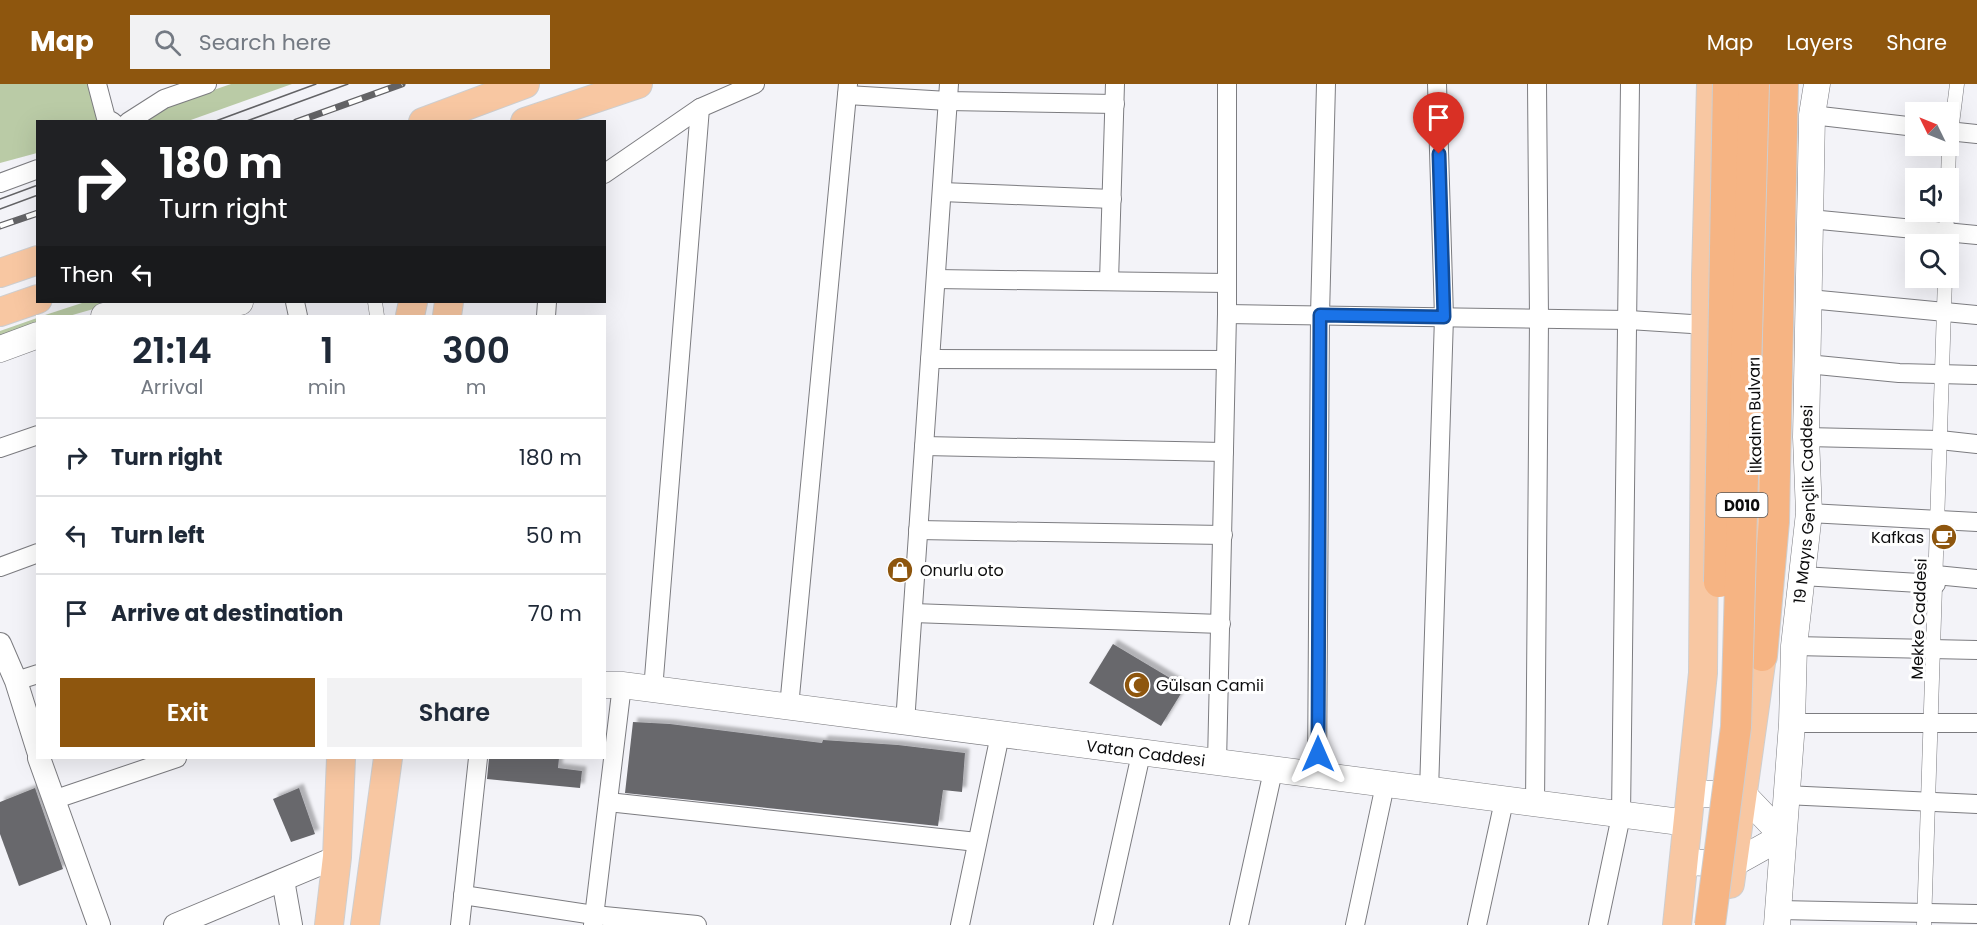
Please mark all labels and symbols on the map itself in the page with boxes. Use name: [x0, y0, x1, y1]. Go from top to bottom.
pin: [1413, 92, 1464, 154]
north arrow: [1905, 102, 1959, 156]
street label: İlkadım Bulvarı: [1742, 357, 1768, 473]
street label: 19 Mayıs Gençlik Caddesi: [1787, 405, 1821, 605]
road number: D010: [1716, 493, 1768, 517]
cafe icon: Kafkas: [1929, 522, 1959, 552]
place label: Kafkas: [1871, 526, 1924, 549]
shop icon: Onurlu oto: [885, 555, 915, 585]
street label: Mekke Caddesi: [1905, 558, 1933, 680]
place label: Onurlu oto: [920, 559, 1004, 582]
mosque icon: Gülsan Camii: [1122, 670, 1152, 700]
place label: Gülsan Camii: [1156, 674, 1264, 697]
position arrow: [1286, 722, 1350, 786]
street label: Vatan Caddesi: [1085, 734, 1207, 772]

